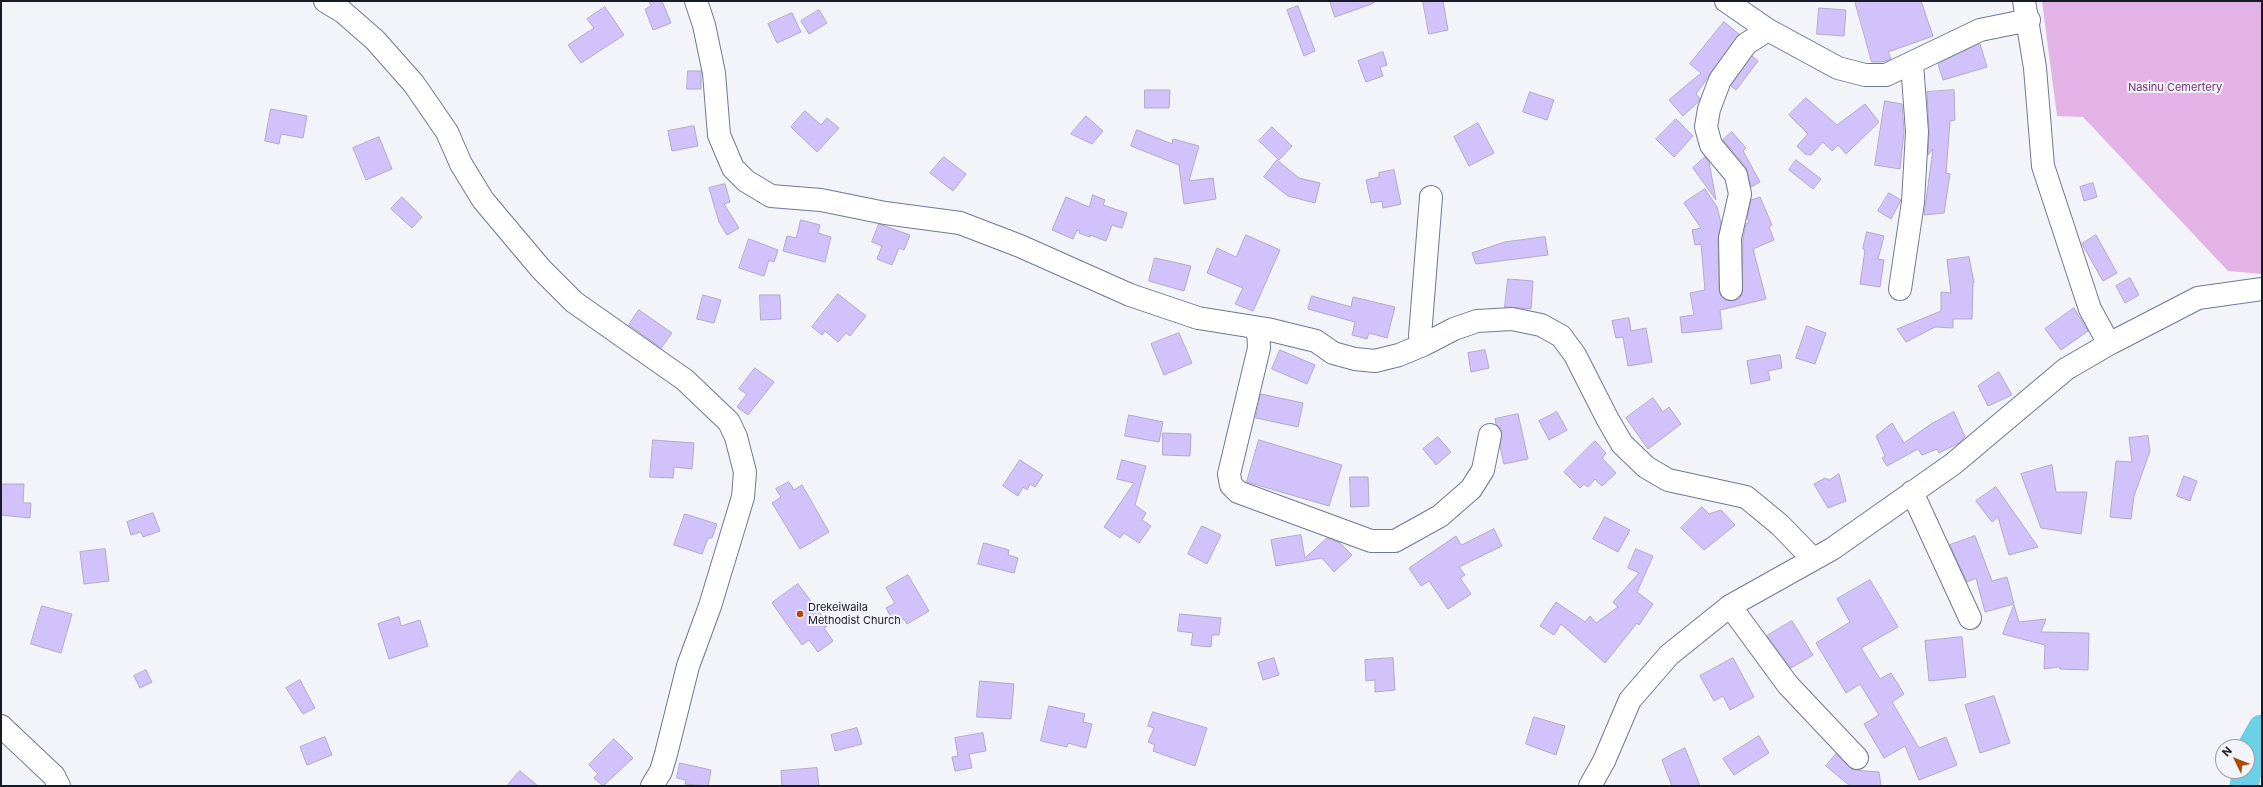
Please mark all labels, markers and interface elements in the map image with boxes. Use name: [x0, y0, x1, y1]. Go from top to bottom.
park label: Nasinu Cemertery: [2128, 81, 2222, 95]
place label: Drekeiwaila Methodist Church: [808, 601, 901, 627]
marker: Drekeiwaila Methodist Church: [795, 609, 805, 619]
north arrow: [2215, 739, 2255, 779]
text: N: [2219, 744, 2235, 759]

